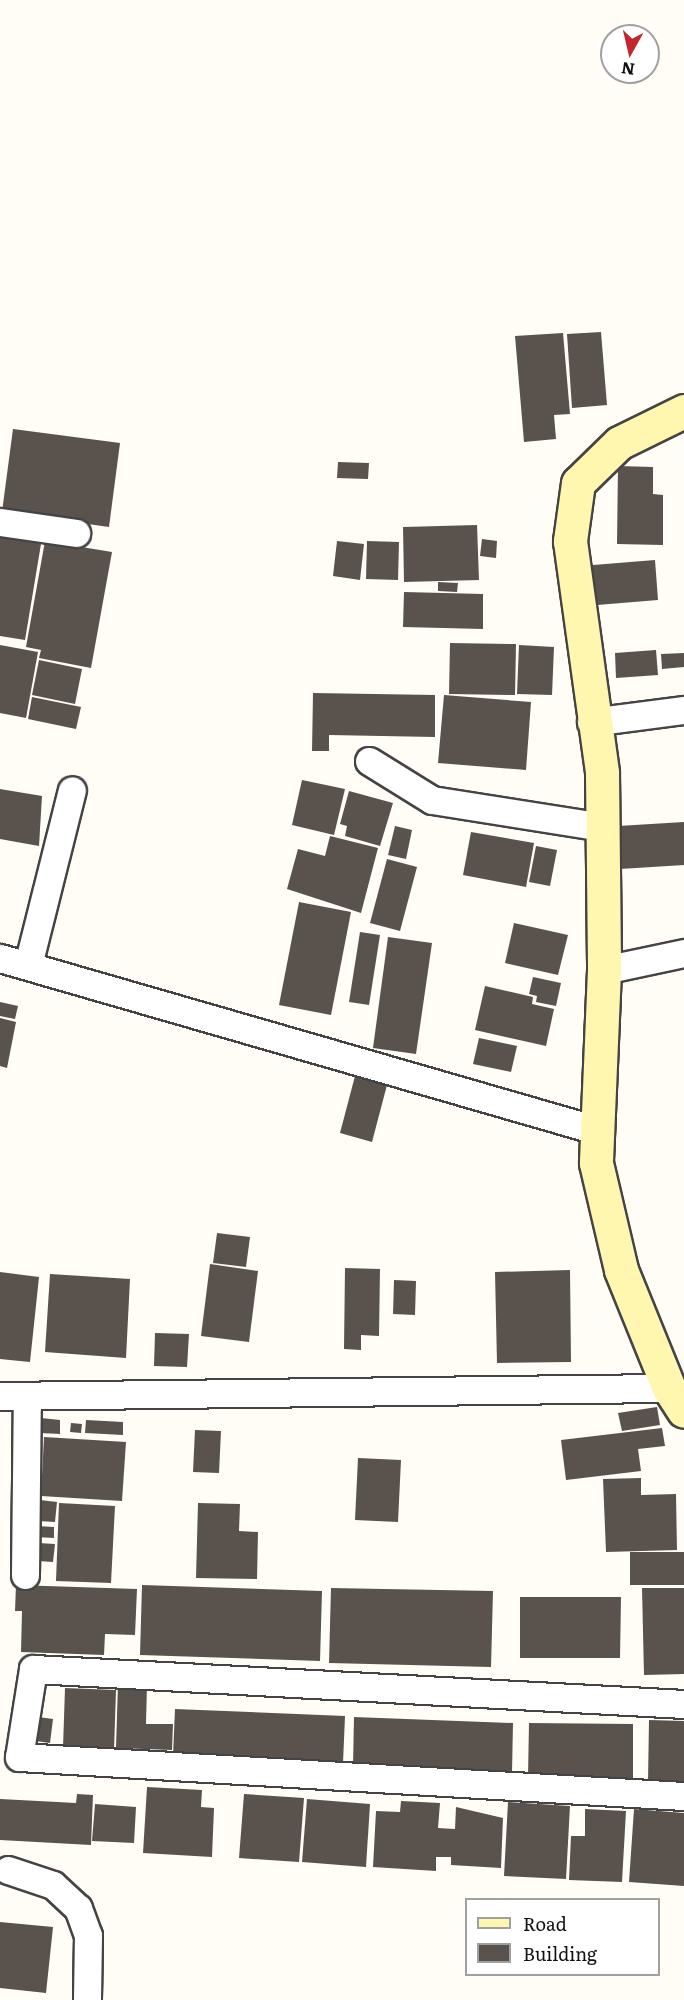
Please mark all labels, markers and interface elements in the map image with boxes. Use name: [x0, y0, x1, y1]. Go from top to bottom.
north arrow: [600, 24, 660, 84]
text: N: [619, 57, 636, 83]
legend: [465, 1898, 660, 1976]
text: Road: [523, 1910, 567, 1937]
text: Building: [523, 1940, 597, 1967]

